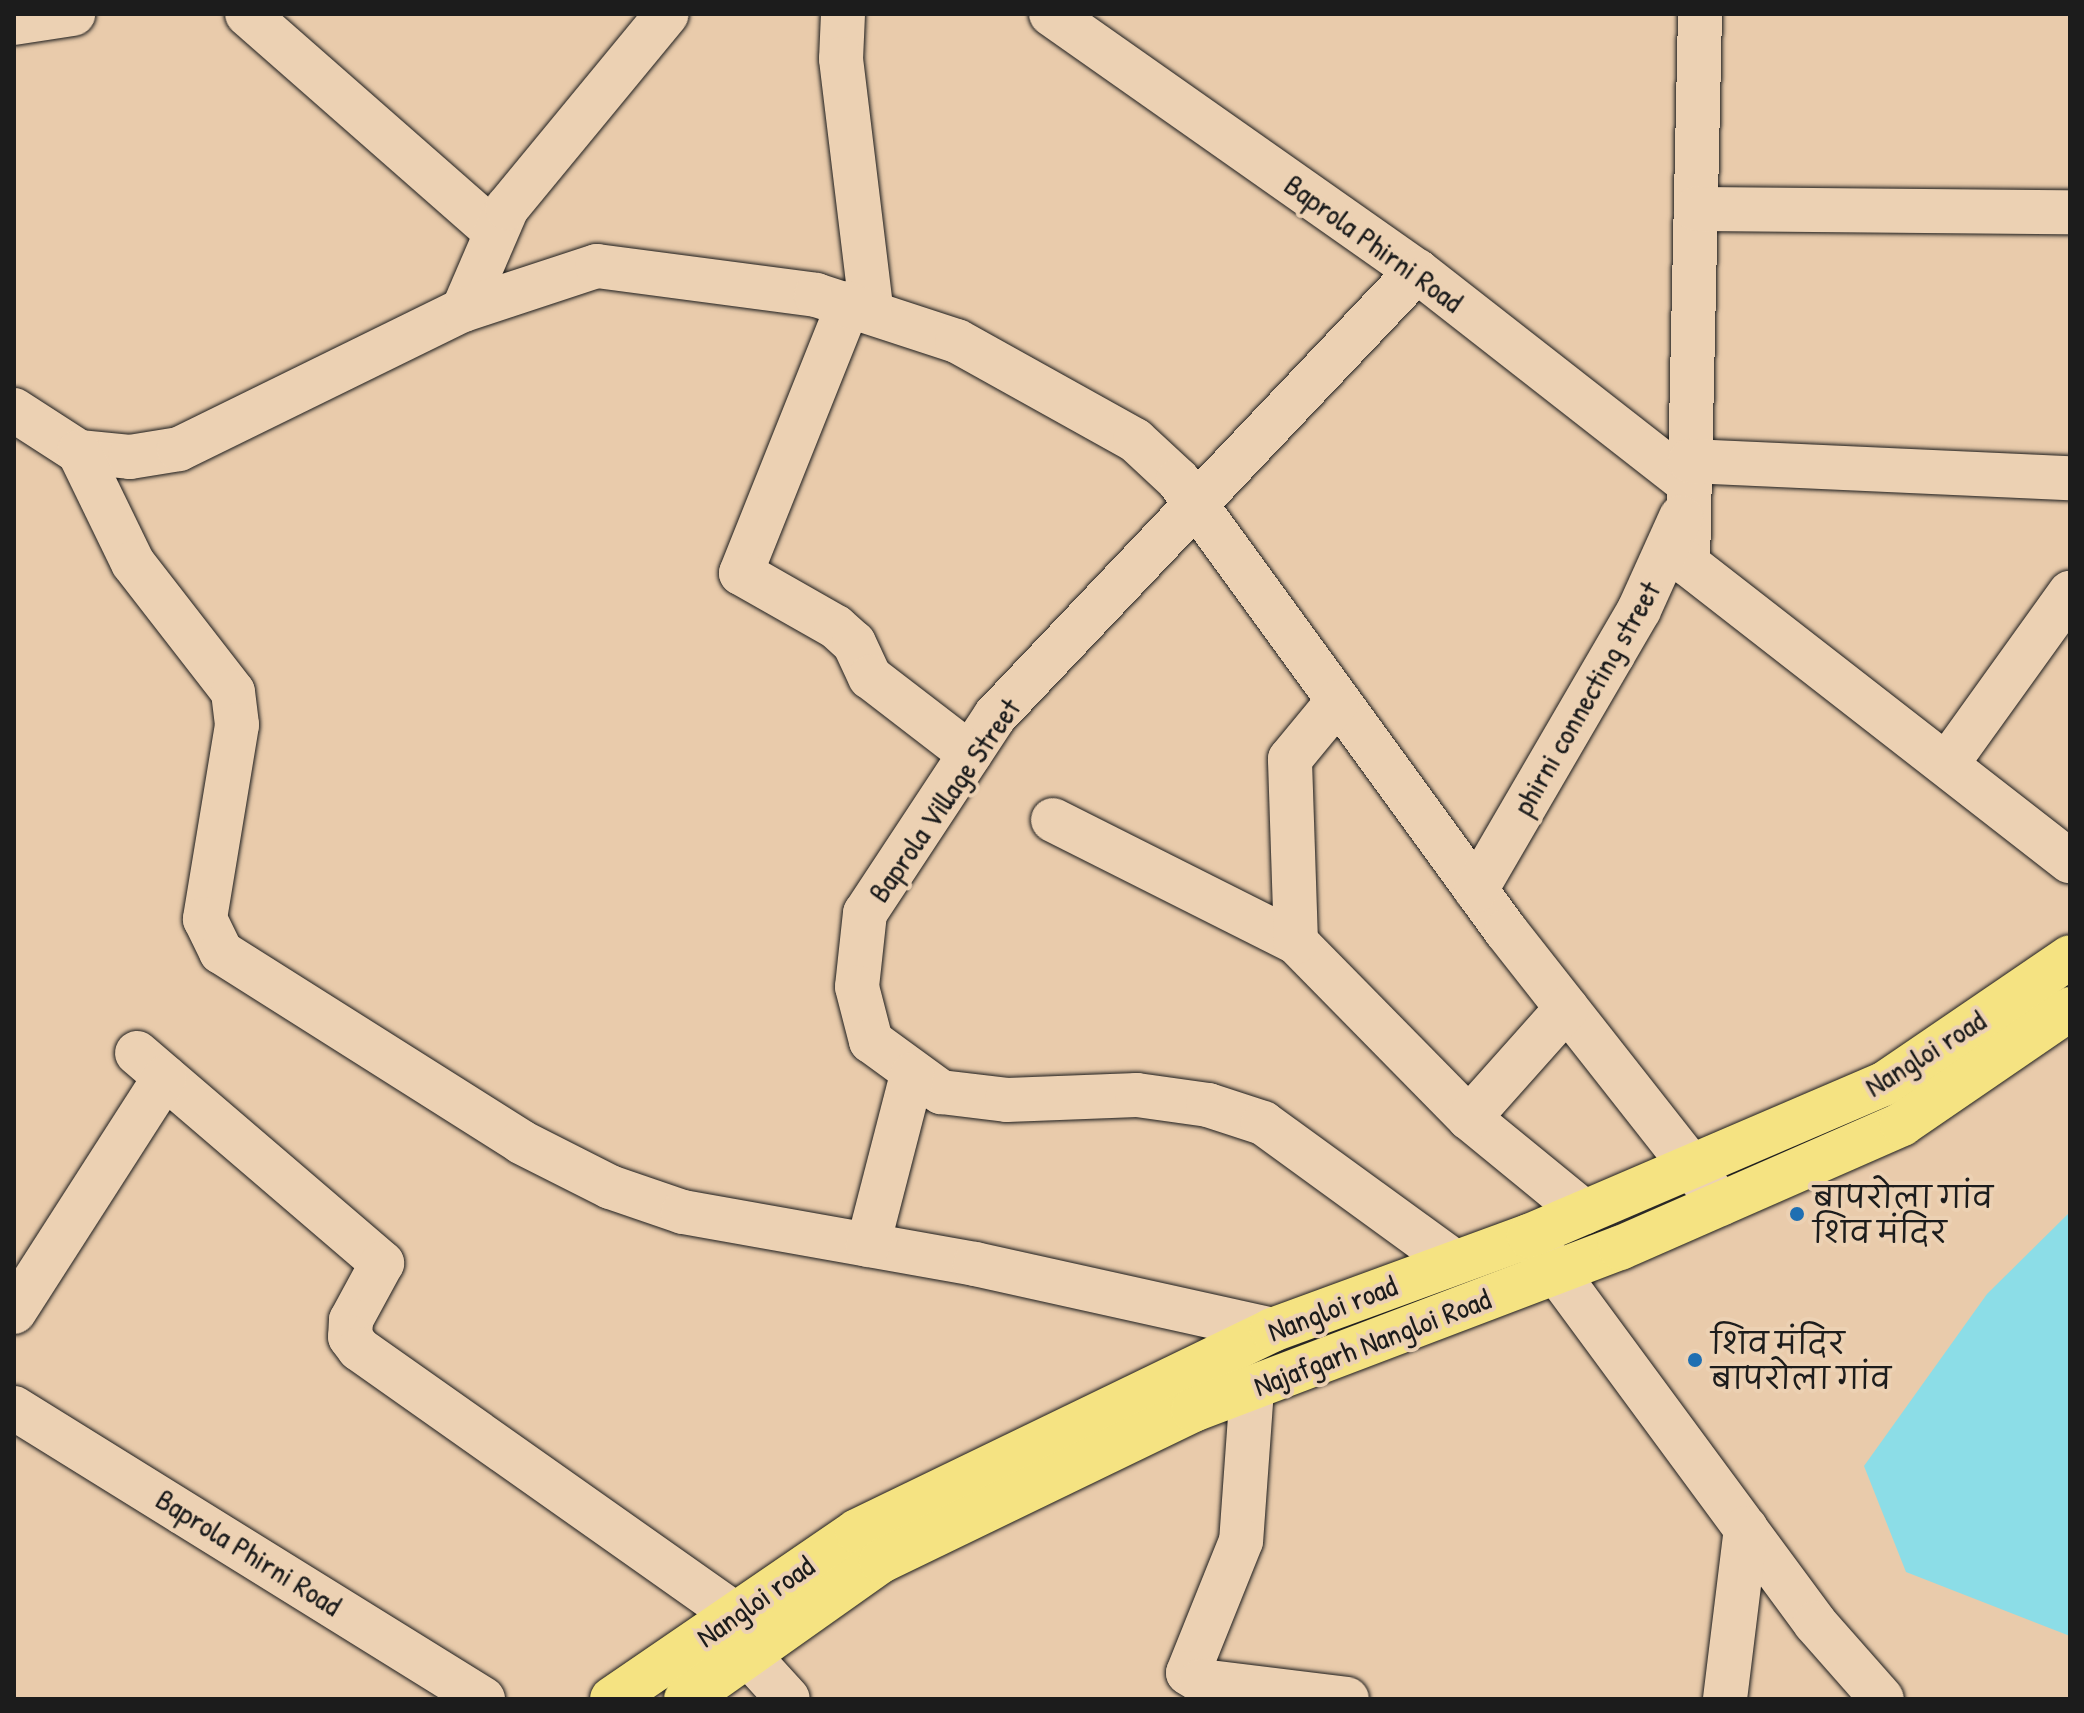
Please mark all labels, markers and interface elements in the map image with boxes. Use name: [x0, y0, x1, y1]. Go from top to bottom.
street label: Baprola Phirni Road: [1278, 166, 1470, 320]
street label: phirni connecting street: [1504, 575, 1668, 821]
street label: Baprola Village Street: [860, 691, 1028, 909]
street label: Nangloi road: [1858, 1002, 1992, 1104]
place label: बापरोला गांव शिव मंदिर: [1813, 1179, 1993, 1250]
marker: बापरोला गांव शिव मंदिर: [1788, 1205, 1806, 1223]
street label: Nangloi road: [1262, 1267, 1402, 1349]
street label: Najafgarh Nangloi Road: [1248, 1280, 1496, 1404]
place label: शिव मंदिर बापरोला गांव: [1711, 1325, 1891, 1396]
marker: शिव मंदिर बापरोला गांव: [1686, 1351, 1704, 1369]
street label: Baprola Phirni Road: [150, 1481, 348, 1623]
street label: Nangloi road: [689, 1547, 821, 1655]

